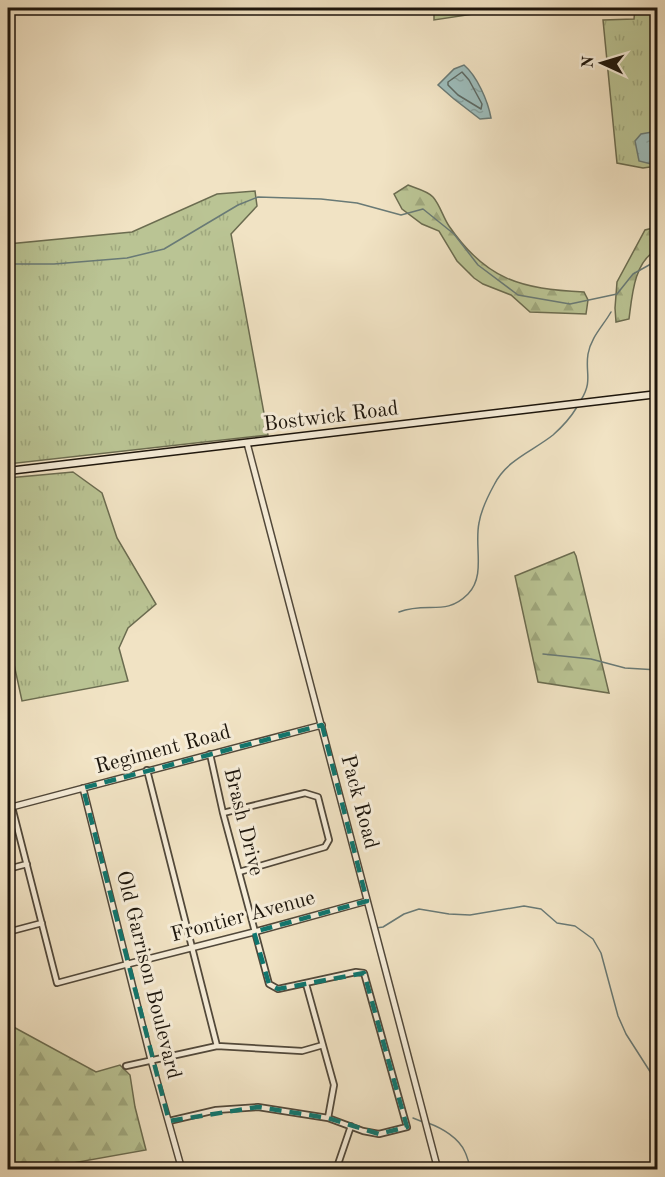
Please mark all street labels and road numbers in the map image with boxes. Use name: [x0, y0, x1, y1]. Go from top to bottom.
street label: Bostwick Road: [262, 398, 400, 436]
street label: Regiment Road: [93, 722, 233, 778]
street label: Pack Road: [336, 753, 382, 851]
street label: Brash Drive: [219, 766, 267, 878]
street label: Old Garrison Boulevard: [112, 869, 184, 1081]
street label: Frontier Avenue: [169, 888, 317, 946]

